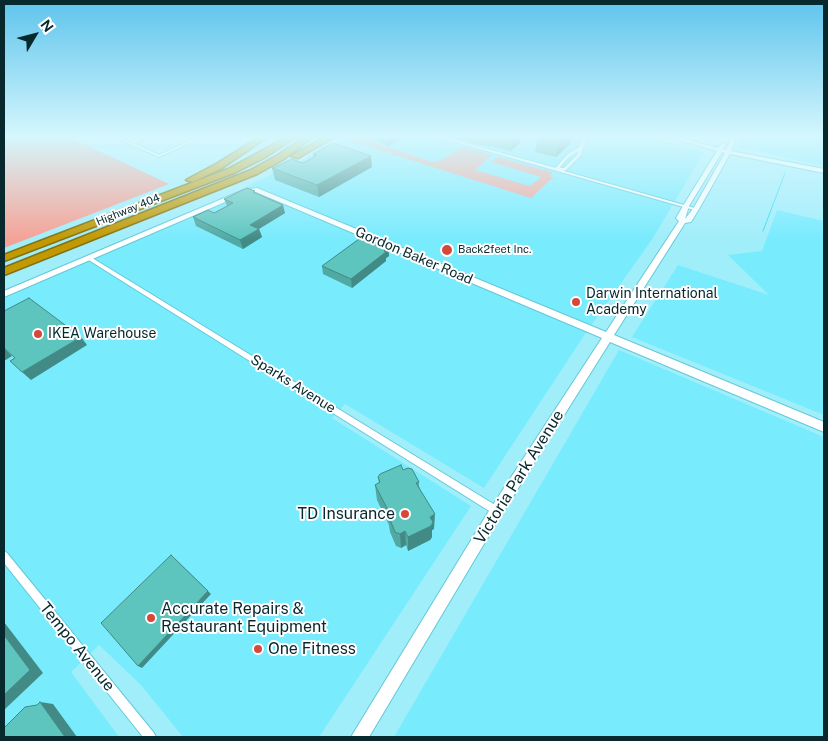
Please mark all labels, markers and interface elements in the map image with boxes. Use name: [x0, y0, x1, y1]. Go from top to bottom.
north arrow: [10, 10, 60, 60]
text: N: [37, 17, 57, 35]
street label: Highway 404: [94, 191, 162, 229]
street label: Gordon Baker Road: [353, 224, 475, 288]
marker: Back2feet Inc.: [440, 243, 454, 257]
place label: Back2feet Inc.: [458, 243, 531, 257]
place label: Darwin International Academy: [586, 286, 718, 318]
marker: Darwin International Academy: [570, 296, 582, 308]
place label: IKEA Warehouse: [48, 326, 156, 342]
marker: IKEA Warehouse: [32, 328, 44, 340]
street label: Sparks Avenue: [247, 351, 339, 417]
street label: Victoria Park Avenue: [470, 407, 568, 547]
place label: TD Insurance: [298, 504, 395, 524]
marker: TD Insurance: [399, 508, 411, 520]
street label: Tempo Avenue: [35, 599, 119, 695]
place label: Accurate Repairs & Restaurant Equipment: [161, 599, 327, 637]
marker: Accurate Repairs & Restaurant Equipment: [145, 612, 157, 624]
place label: One Fitness: [268, 639, 356, 659]
marker: One Fitness: [252, 643, 264, 655]

